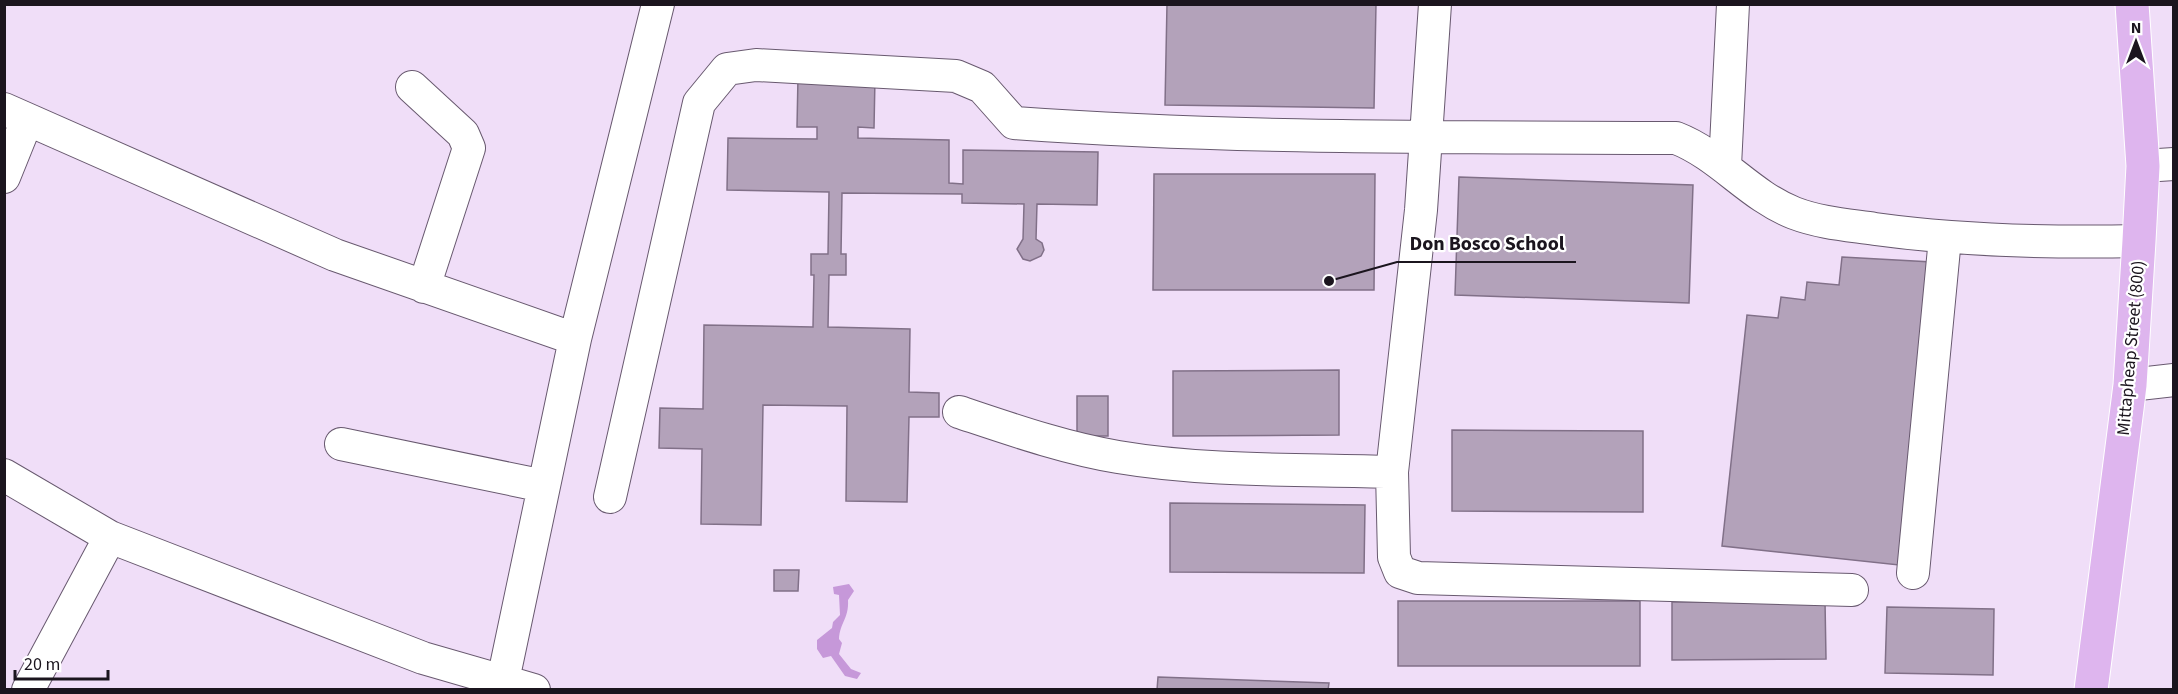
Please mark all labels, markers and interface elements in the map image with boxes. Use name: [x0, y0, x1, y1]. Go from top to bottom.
north arrow: [2106, 12, 2166, 72]
text: N: [2131, 17, 2141, 39]
callout: Don Bosco School: [1397, 224, 1576, 262]
text: Don Bosco School: [1410, 230, 1565, 258]
street label: Mittapheap Street (800): [2111, 259, 2151, 437]
scale bar: [15, 643, 108, 681]
text: 20 m: [24, 652, 60, 677]

